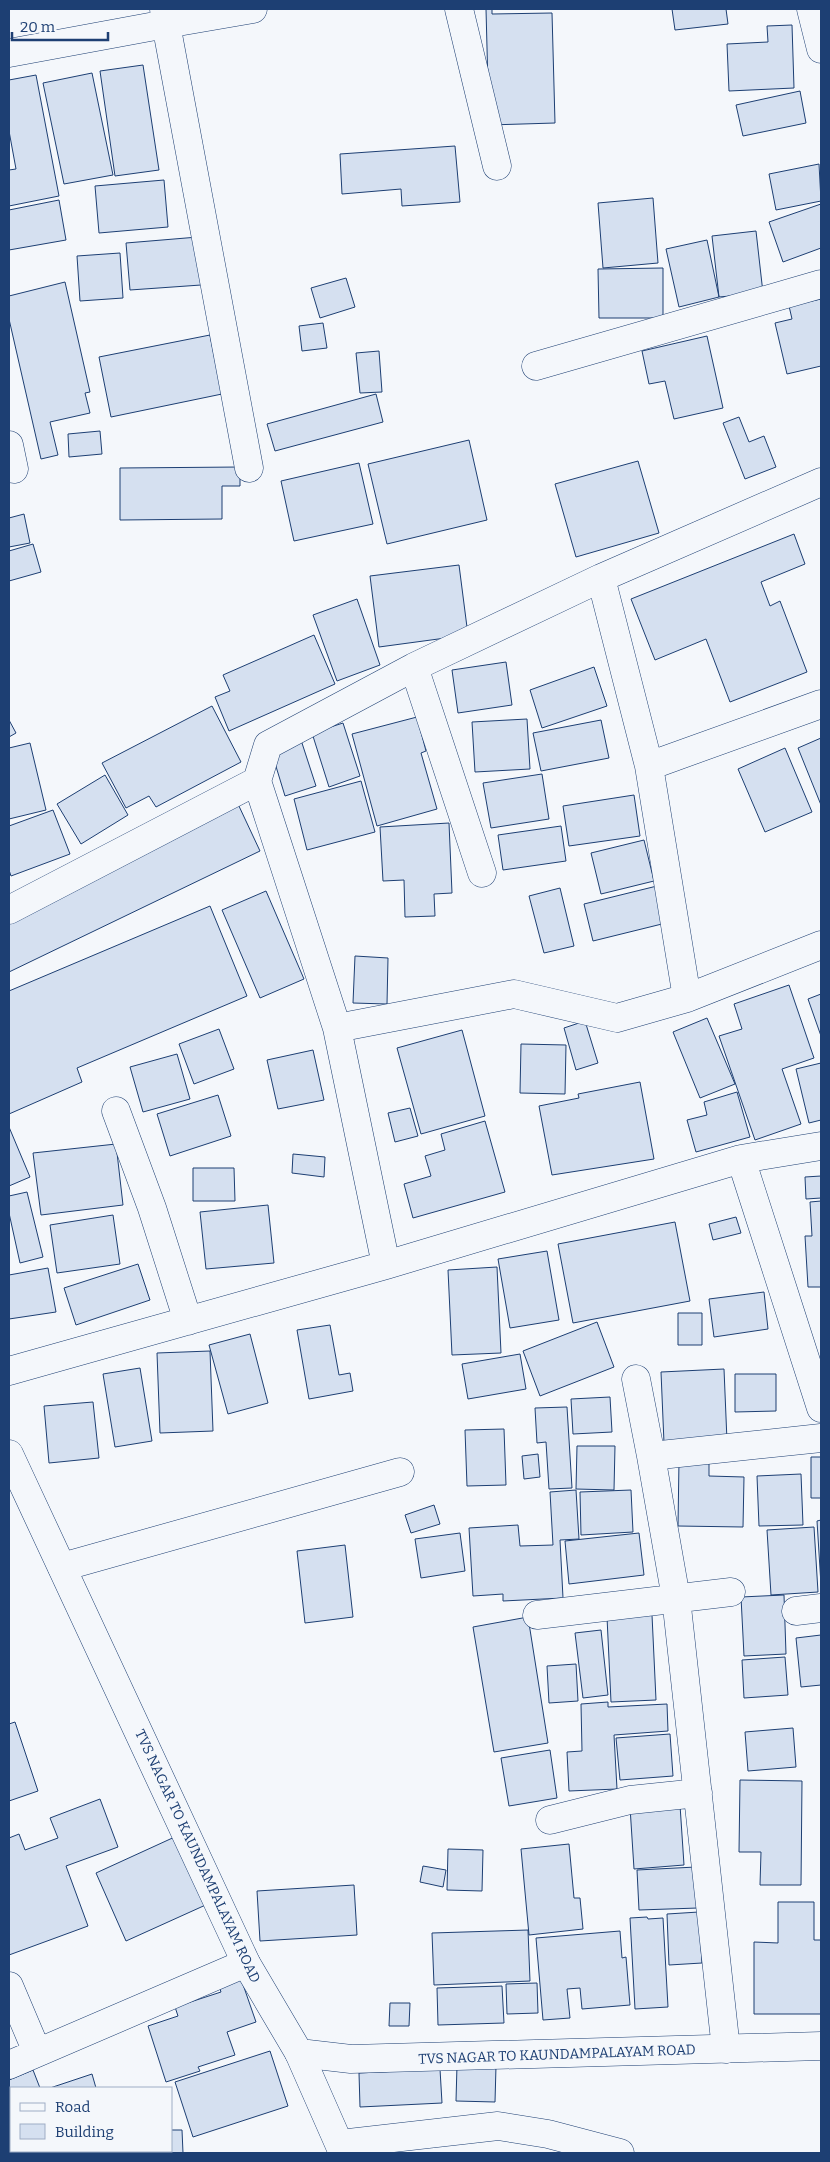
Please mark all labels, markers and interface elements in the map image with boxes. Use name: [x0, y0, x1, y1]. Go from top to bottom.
scale bar: [12, 10, 109, 42]
text: 20 m: [20, 18, 56, 36]
street label: TVS NAGAR TO KAUNDAMPALAYAM ROAD: [131, 1727, 264, 1986]
street label: TVS NAGAR TO KAUNDAMPALAYAM ROAD: [418, 2041, 696, 2068]
legend: [10, 2087, 172, 2152]
text: Road: [55, 2098, 90, 2116]
text: Building: [55, 2123, 114, 2141]

